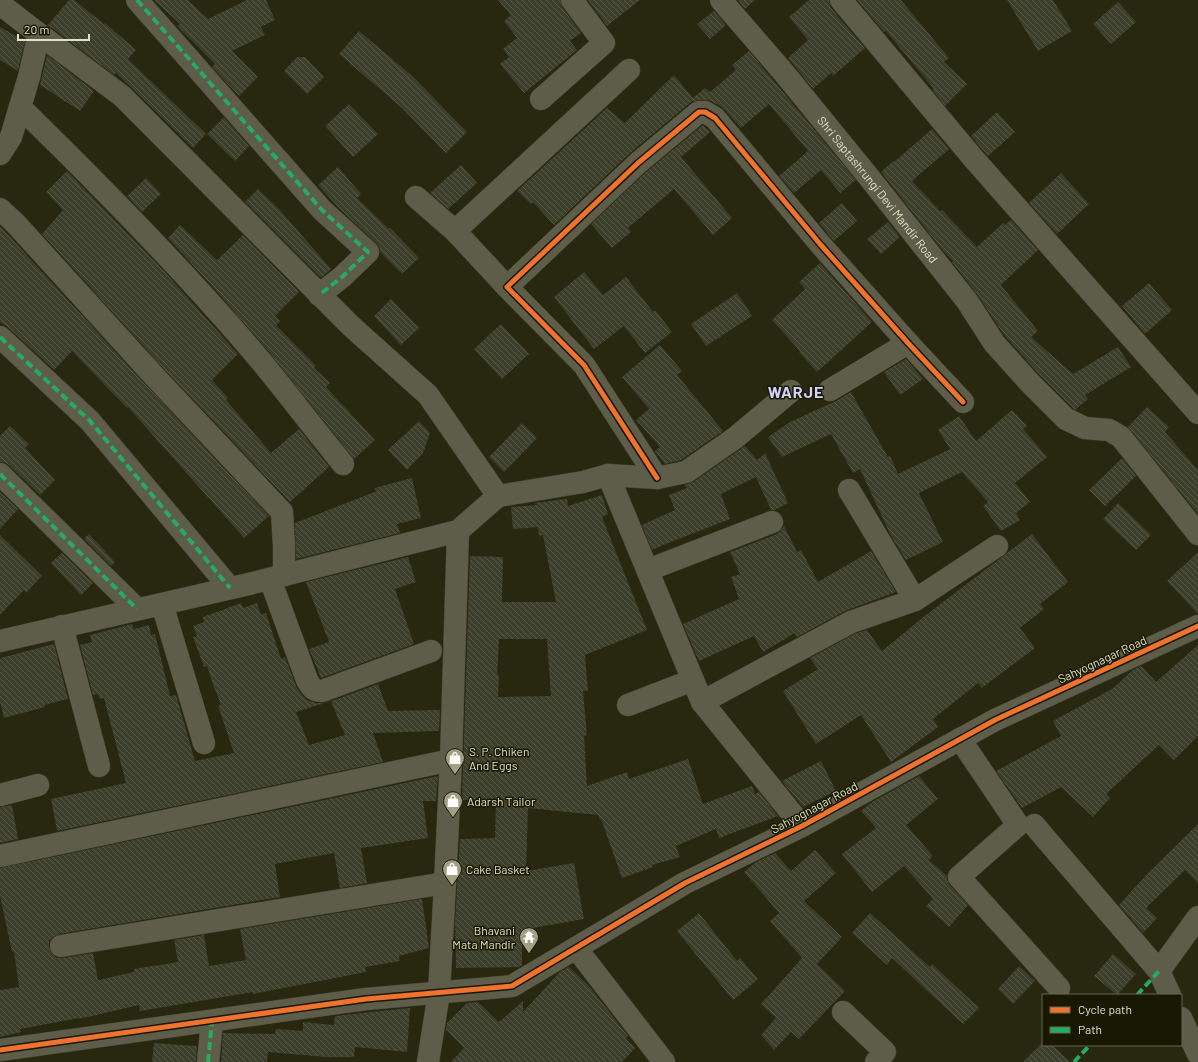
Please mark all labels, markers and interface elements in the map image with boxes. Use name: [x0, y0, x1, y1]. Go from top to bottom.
scale bar: [18, 16, 89, 42]
text: 20 m: [24, 22, 50, 36]
street label: Shri Saptashrungi Devi Mandir Road: [815, 113, 941, 266]
district label: WARJE: [768, 382, 824, 401]
street label: Sahyognagar Road: [1055, 632, 1149, 686]
place label: S. P. Chiken And Eggs: [469, 744, 529, 772]
shop icon: S. P. Chiken And Eggs: [444, 747, 466, 775]
street label: Sahyognagar Road: [768, 778, 860, 836]
shop icon: Adarsh Tailor: [442, 790, 464, 818]
place label: Adarsh Tailor: [467, 794, 536, 808]
shop icon: Cake Basket: [441, 858, 463, 886]
place label: Cake Basket: [466, 862, 530, 876]
place label: Bhavani Mata Mandir: [452, 923, 516, 951]
temple icon: Bhavani Mata Mandir: [518, 926, 540, 954]
legend: [1042, 994, 1182, 1046]
text: Cycle path: [1078, 1002, 1132, 1016]
text: Path: [1078, 1022, 1102, 1036]

